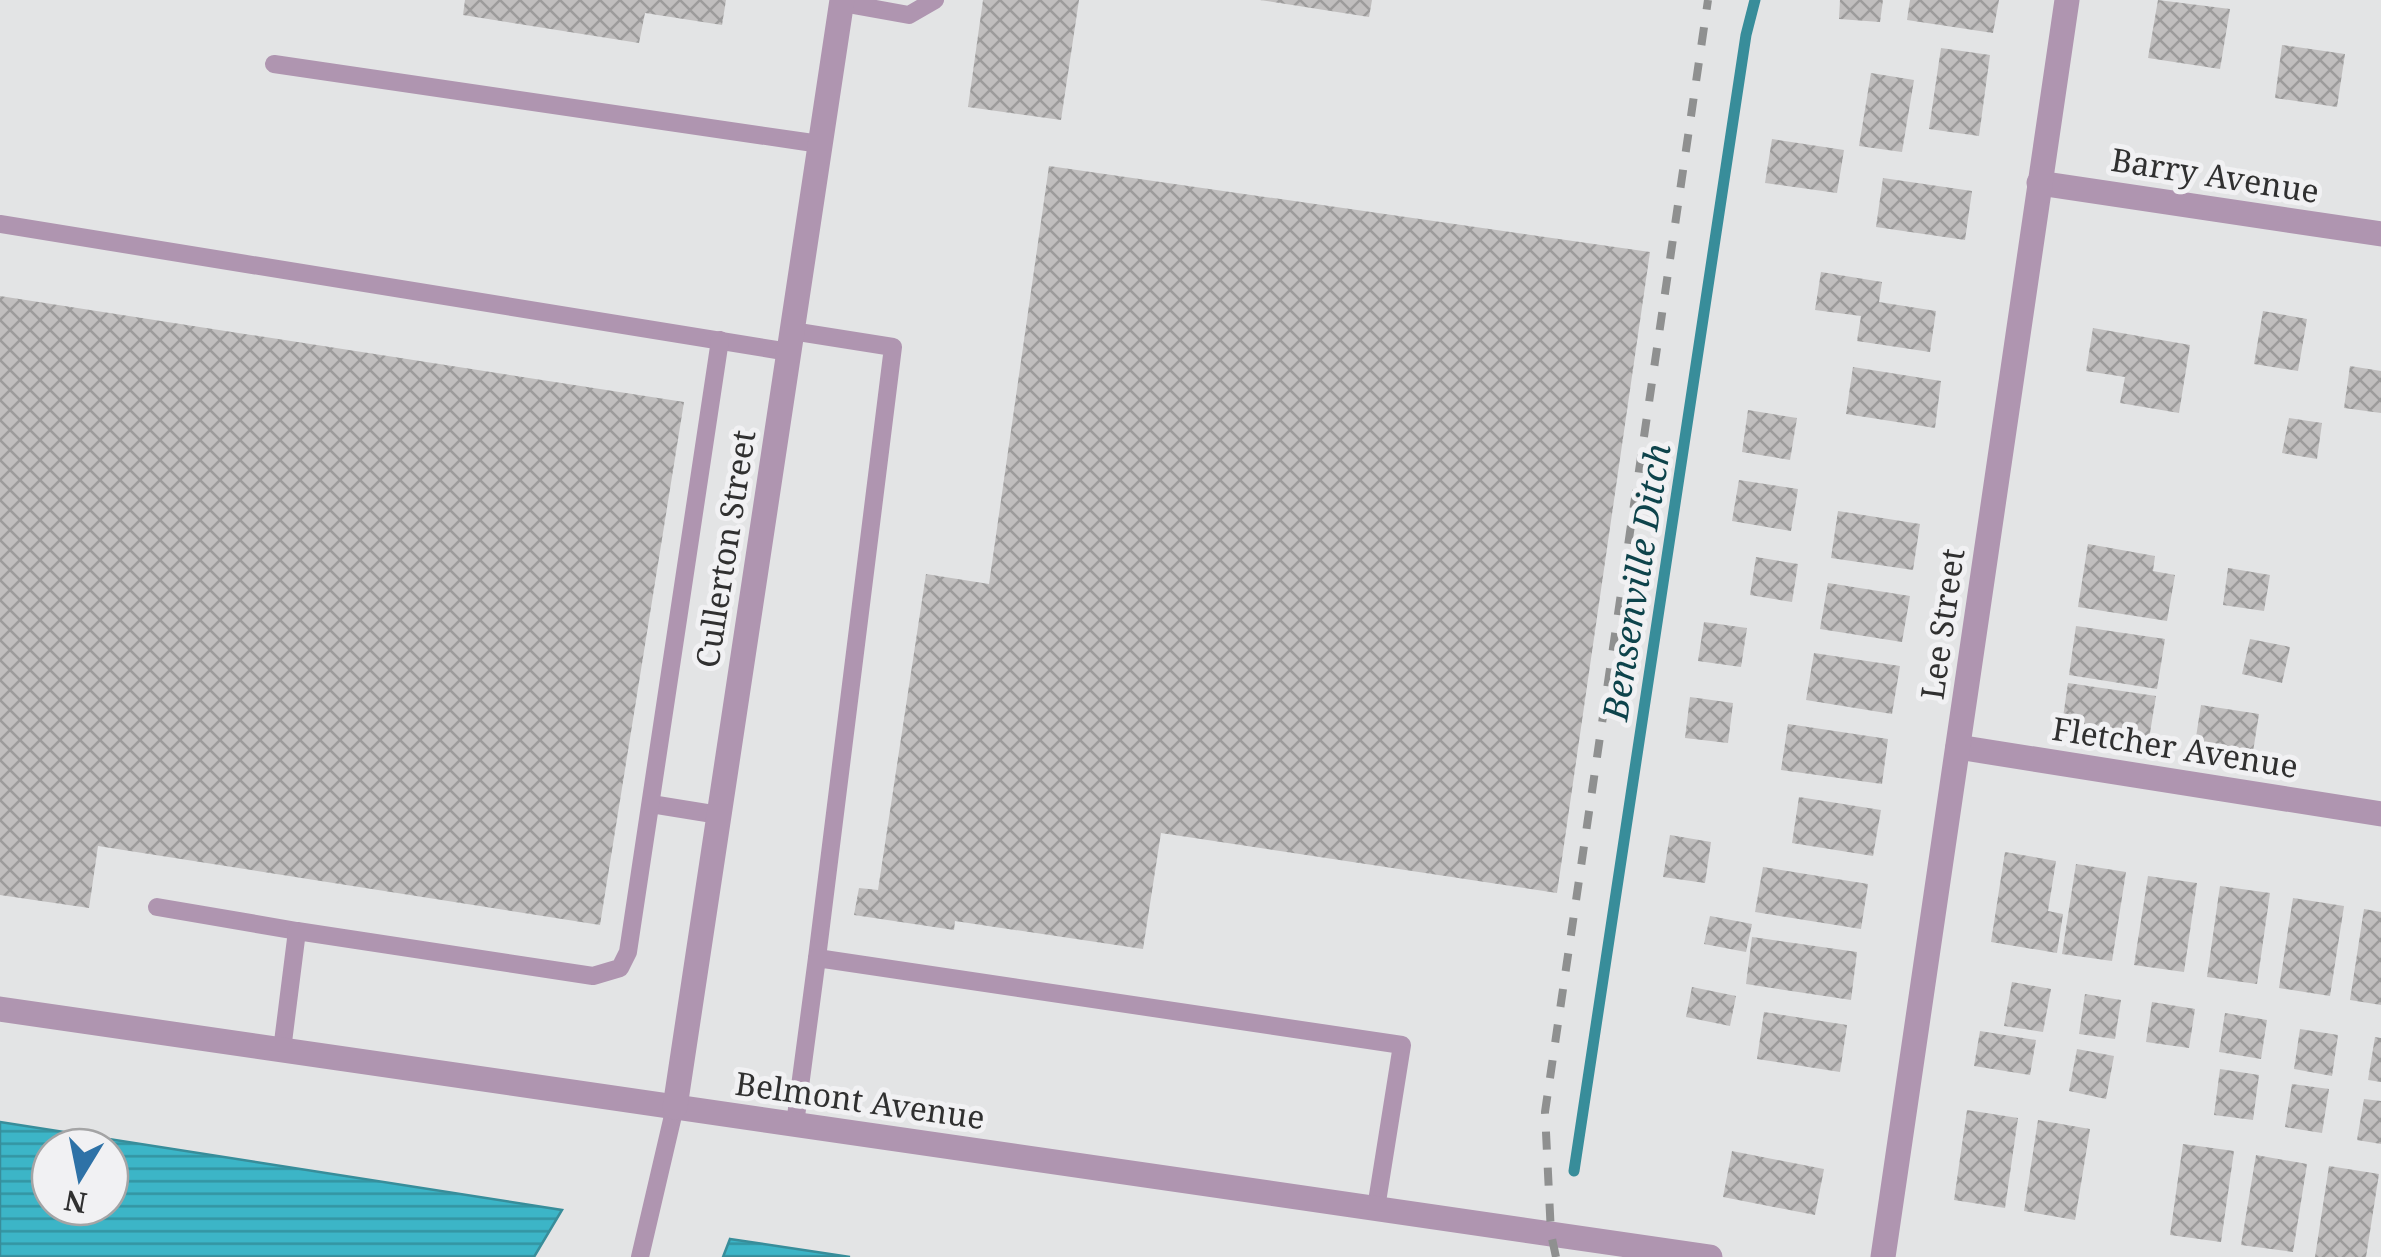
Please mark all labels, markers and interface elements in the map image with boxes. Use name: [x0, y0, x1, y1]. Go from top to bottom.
street label: Barry Avenue: [2108, 137, 2322, 212]
street label: Cullerton Street: [685, 427, 765, 671]
water label: Bensenville Ditch: [1590, 440, 1681, 725]
street label: Lee Street: [1910, 546, 1973, 702]
street label: Fletcher Avenue: [2049, 706, 2301, 787]
street label: Belmont Avenue: [733, 1061, 988, 1138]
north arrow: [30, 1127, 130, 1227]
text: N: [61, 1182, 90, 1223]

